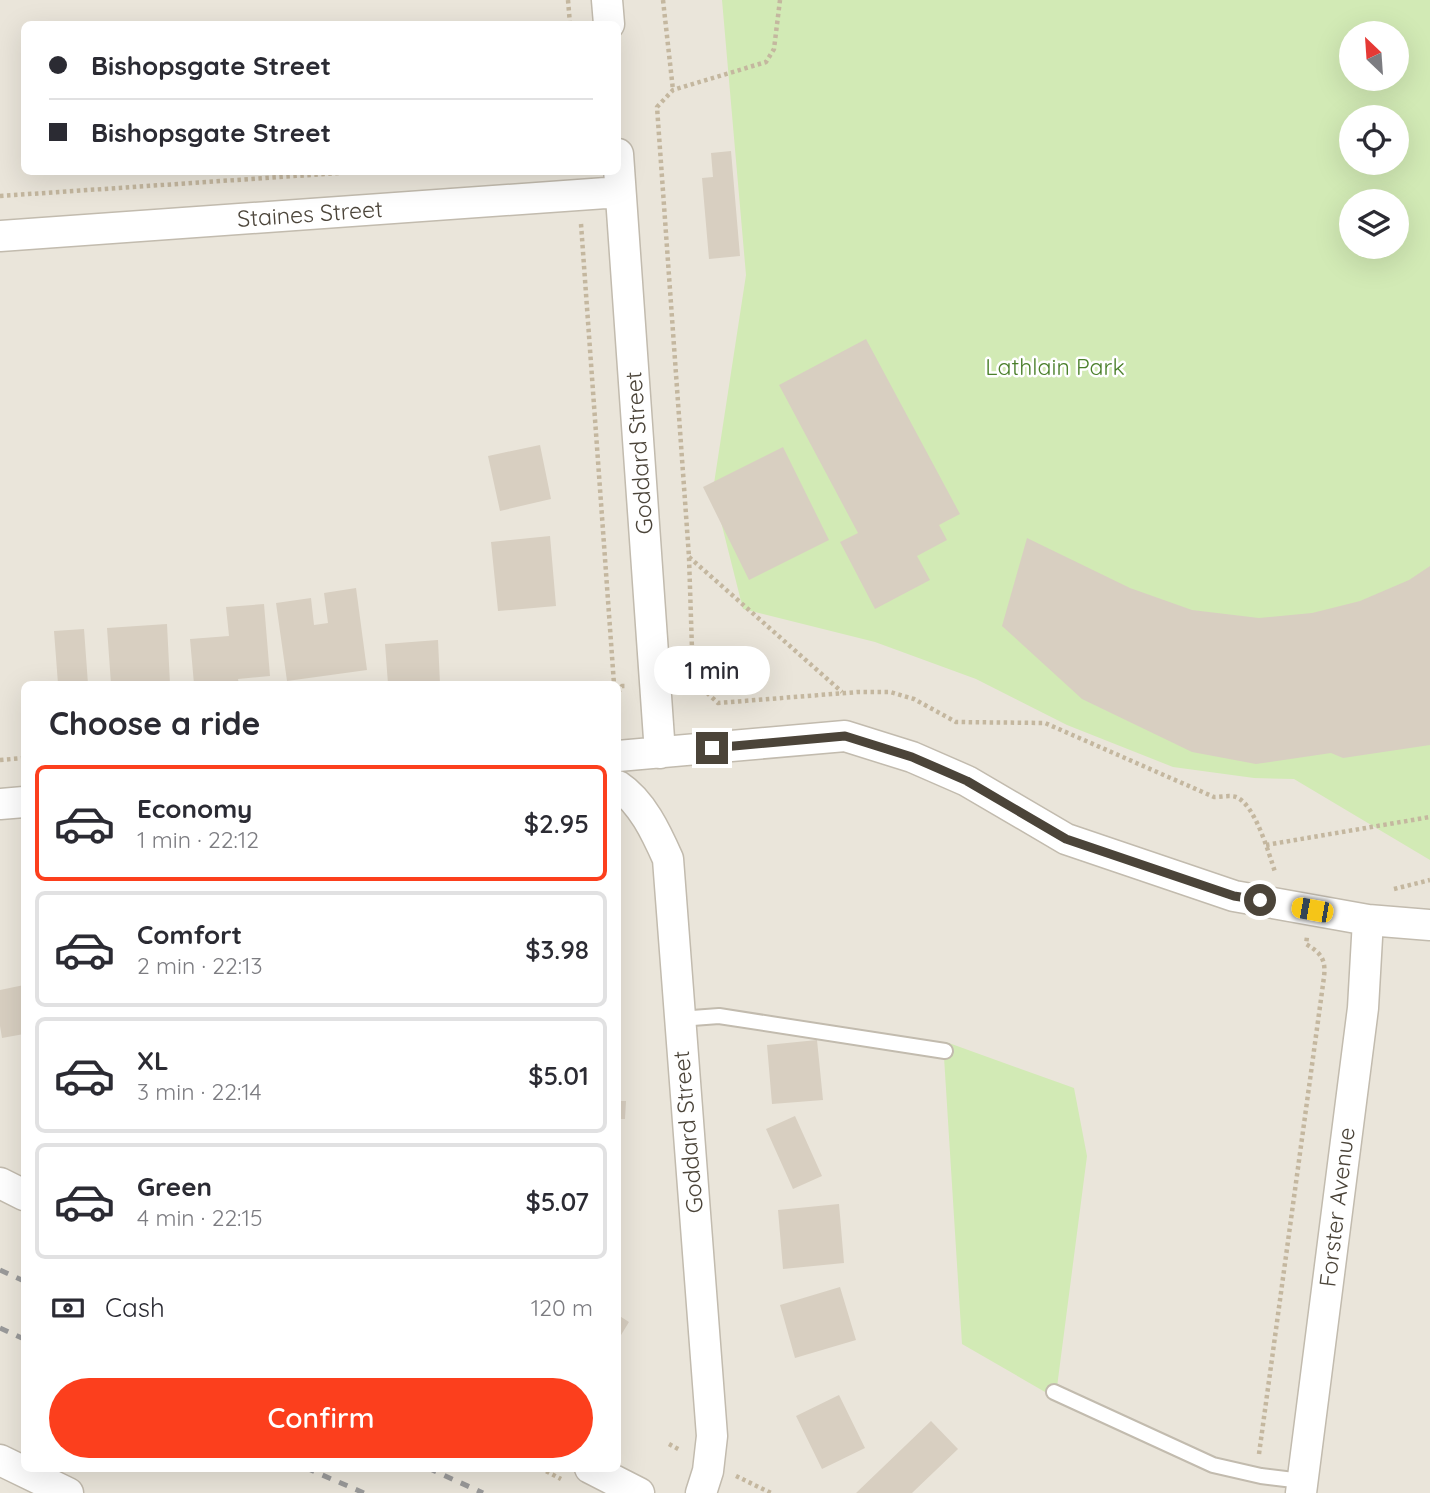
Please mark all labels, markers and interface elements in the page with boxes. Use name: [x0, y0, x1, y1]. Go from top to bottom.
north arrow: [1339, 21, 1409, 91]
map controls: [1339, 21, 1409, 259]
text: Bishopsgate Street: [91, 49, 331, 82]
button: locate: [1339, 105, 1409, 175]
text: Bishopsgate Street: [91, 116, 331, 149]
button: layers: [1339, 189, 1409, 259]
street label: Staines Street: [236, 194, 384, 233]
park label: Lathlain Park: [985, 352, 1125, 381]
street label: Goddard Street: [618, 370, 659, 535]
callout: 1 min: [654, 646, 770, 696]
text: 1 min: [684, 656, 740, 685]
text: Choose a ride: [49, 703, 261, 743]
route end: [696, 732, 728, 764]
icon: car: [53, 792, 116, 855]
text: Economy: [137, 792, 252, 825]
text: $2.95: [524, 807, 589, 840]
text: 1 min · 22:12: [137, 825, 259, 854]
route start: [1244, 884, 1276, 916]
car: [1290, 896, 1335, 924]
icon: car: [53, 918, 116, 981]
text: Comfort: [137, 918, 242, 951]
text: $3.98: [525, 933, 589, 966]
text: 2 min · 22:13: [137, 951, 263, 980]
icon: car: [53, 1044, 116, 1107]
text: XL: [137, 1044, 169, 1077]
street label: Goddard Street: [666, 1049, 709, 1215]
text: $5.01: [528, 1059, 589, 1092]
text: 3 min · 22:14: [137, 1077, 262, 1106]
street label: Forster Avenue: [1312, 1125, 1361, 1288]
icon: car: [53, 1170, 116, 1233]
text: Green: [137, 1170, 212, 1203]
text: $5.07: [526, 1185, 589, 1218]
text: 4 min · 22:15: [137, 1203, 262, 1232]
icon: cash: [49, 1289, 87, 1327]
text: Cash: [105, 1291, 165, 1324]
text: 120 m: [531, 1293, 593, 1322]
button: Confirm: [49, 1378, 593, 1458]

